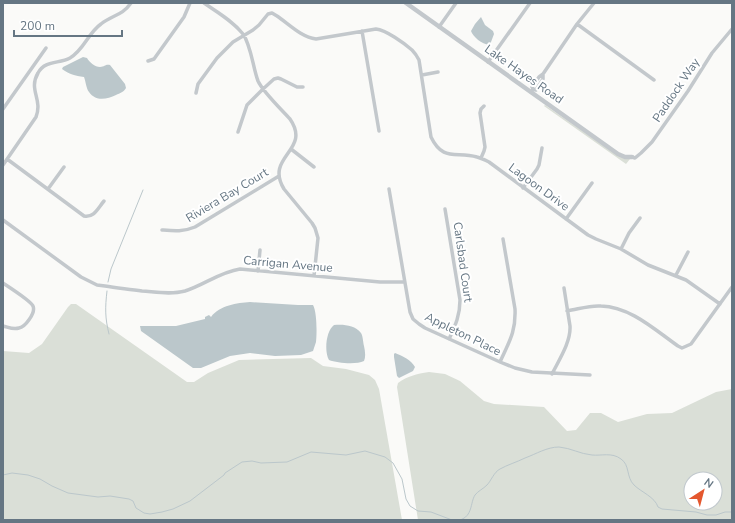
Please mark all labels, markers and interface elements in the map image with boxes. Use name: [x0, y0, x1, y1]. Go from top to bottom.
scale bar: [14, 12, 122, 38]
text: 200 m: [20, 18, 55, 34]
street label: Lake Hayes Road: [481, 41, 567, 107]
street label: Paddock Way: [649, 54, 704, 125]
street label: Lagoon Drive: [505, 159, 573, 215]
street label: Riviera Bay Court: [183, 164, 272, 226]
street label: Carlsbad Court: [449, 221, 477, 304]
street label: Carrigan Avenue: [243, 252, 333, 276]
street label: Appleton Place: [422, 309, 504, 359]
north arrow: [683, 471, 723, 511]
text: N: [701, 475, 716, 492]

